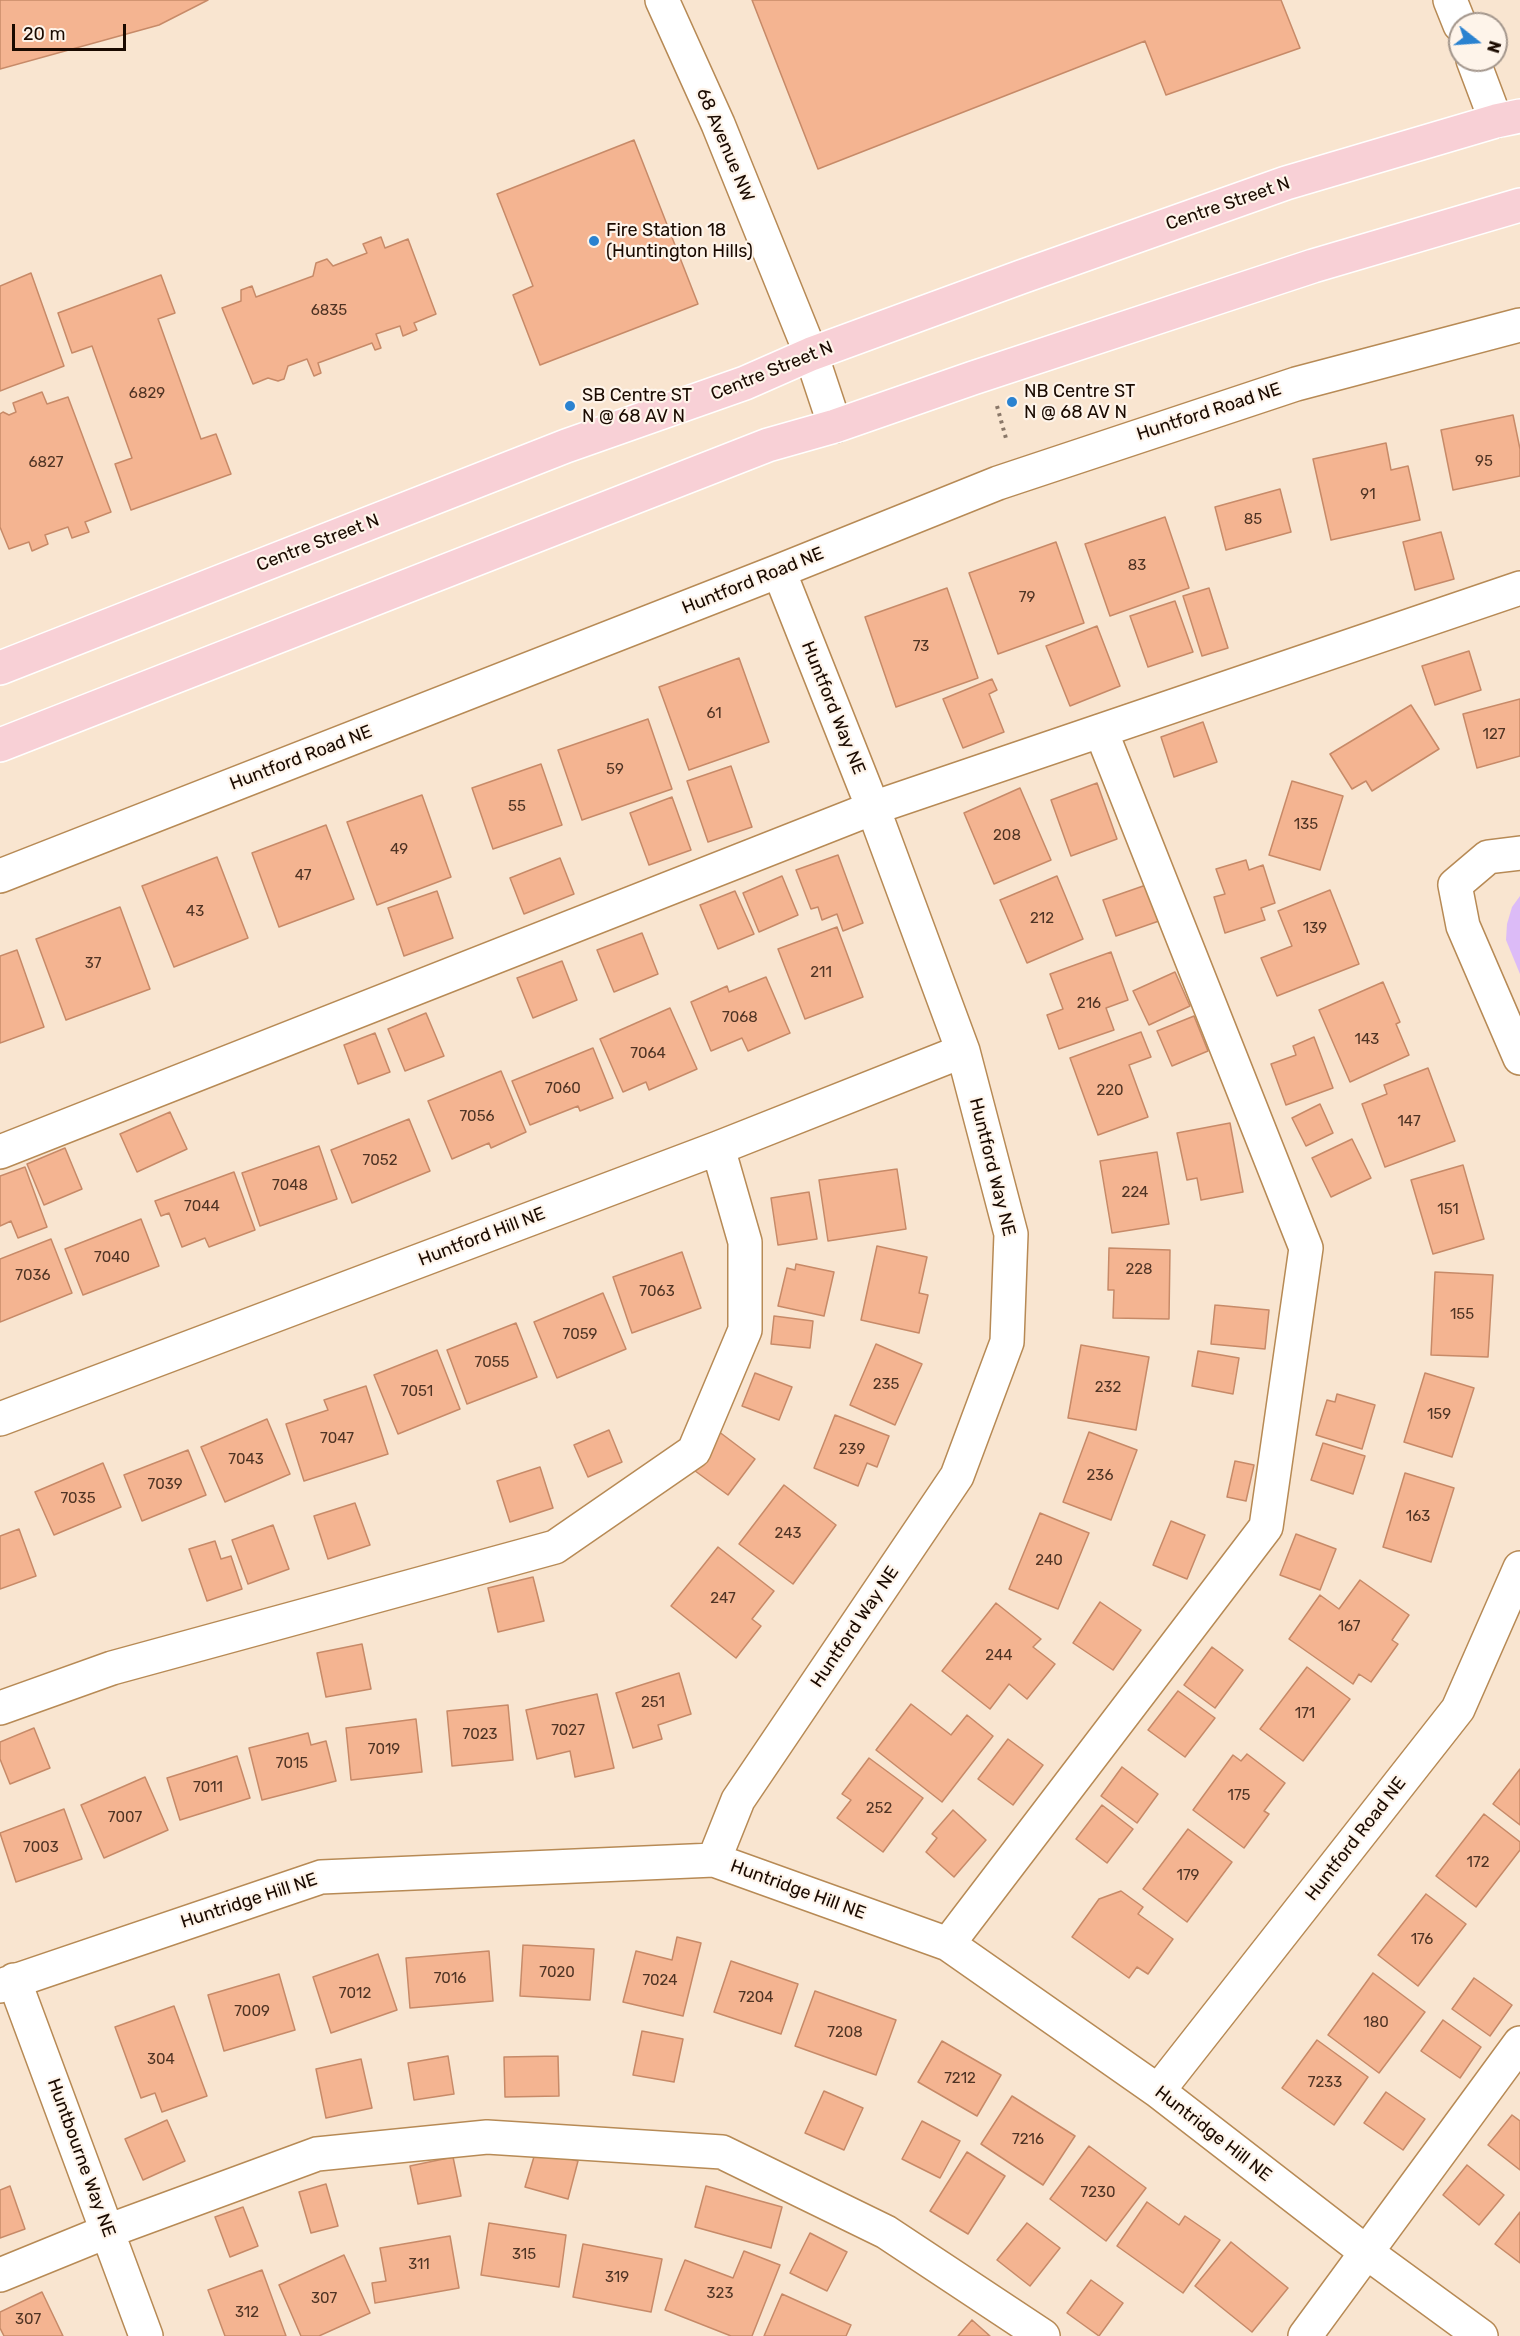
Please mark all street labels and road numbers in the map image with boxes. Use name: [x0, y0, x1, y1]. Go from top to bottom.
street label: 68 Avenue NW: [691, 85, 759, 205]
street label: Centre Street N: [1163, 173, 1293, 235]
street label: Centre Street N: [708, 337, 836, 405]
street label: Huntford Road NE: [1134, 378, 1284, 446]
street label: Centre Street N: [253, 510, 383, 576]
street label: Huntford Road NE: [679, 543, 827, 619]
street label: Huntford Way NE: [796, 638, 870, 778]
street label: Huntford Road NE: [227, 721, 375, 795]
street label: Huntford Way NE: [964, 1096, 1020, 1238]
street label: Huntford Hill NE: [416, 1203, 548, 1271]
street label: Huntford Way NE: [806, 1562, 904, 1692]
street label: Huntford Road NE: [1301, 1773, 1411, 1905]
street label: Huntridge Hill NE: [727, 1855, 869, 1925]
street label: Huntridge Hill NE: [178, 1869, 320, 1933]
street label: Huntbourne Way NE: [42, 2076, 120, 2240]
street label: Huntridge Hill NE: [1150, 2082, 1276, 2186]

